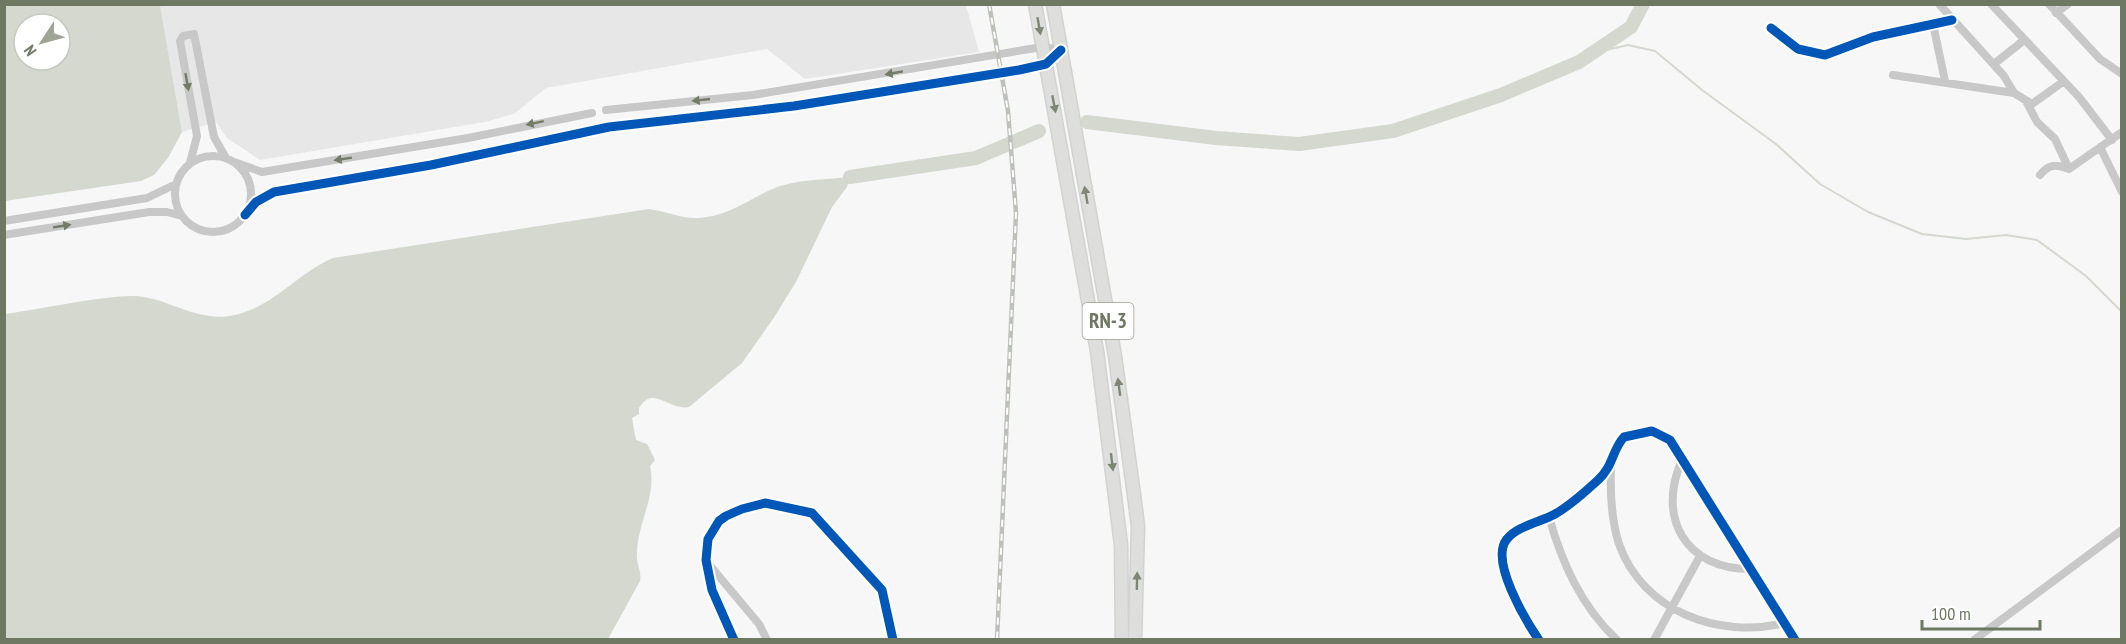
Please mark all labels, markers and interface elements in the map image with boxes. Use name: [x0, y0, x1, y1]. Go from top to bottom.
north arrow: [12, 12, 72, 72]
one-way arrow: [1035, 16, 1044, 35]
text: N: [19, 41, 40, 60]
one-way arrow: [884, 68, 903, 77]
one-way arrow: [183, 72, 192, 91]
one-way arrow: [691, 95, 710, 105]
one-way arrow: [1049, 95, 1058, 114]
one-way arrow: [526, 119, 544, 129]
one-way arrow: [333, 154, 352, 163]
one-way arrow: [1081, 186, 1090, 205]
one-way arrow: [53, 221, 72, 230]
road number: RN-3: [1082, 303, 1134, 339]
one-way arrow: [1115, 378, 1124, 397]
one-way arrow: [1107, 453, 1116, 472]
one-way arrow: [1133, 572, 1142, 591]
scale bar: [1922, 593, 2040, 631]
text: 100 m: [1931, 602, 1971, 625]

